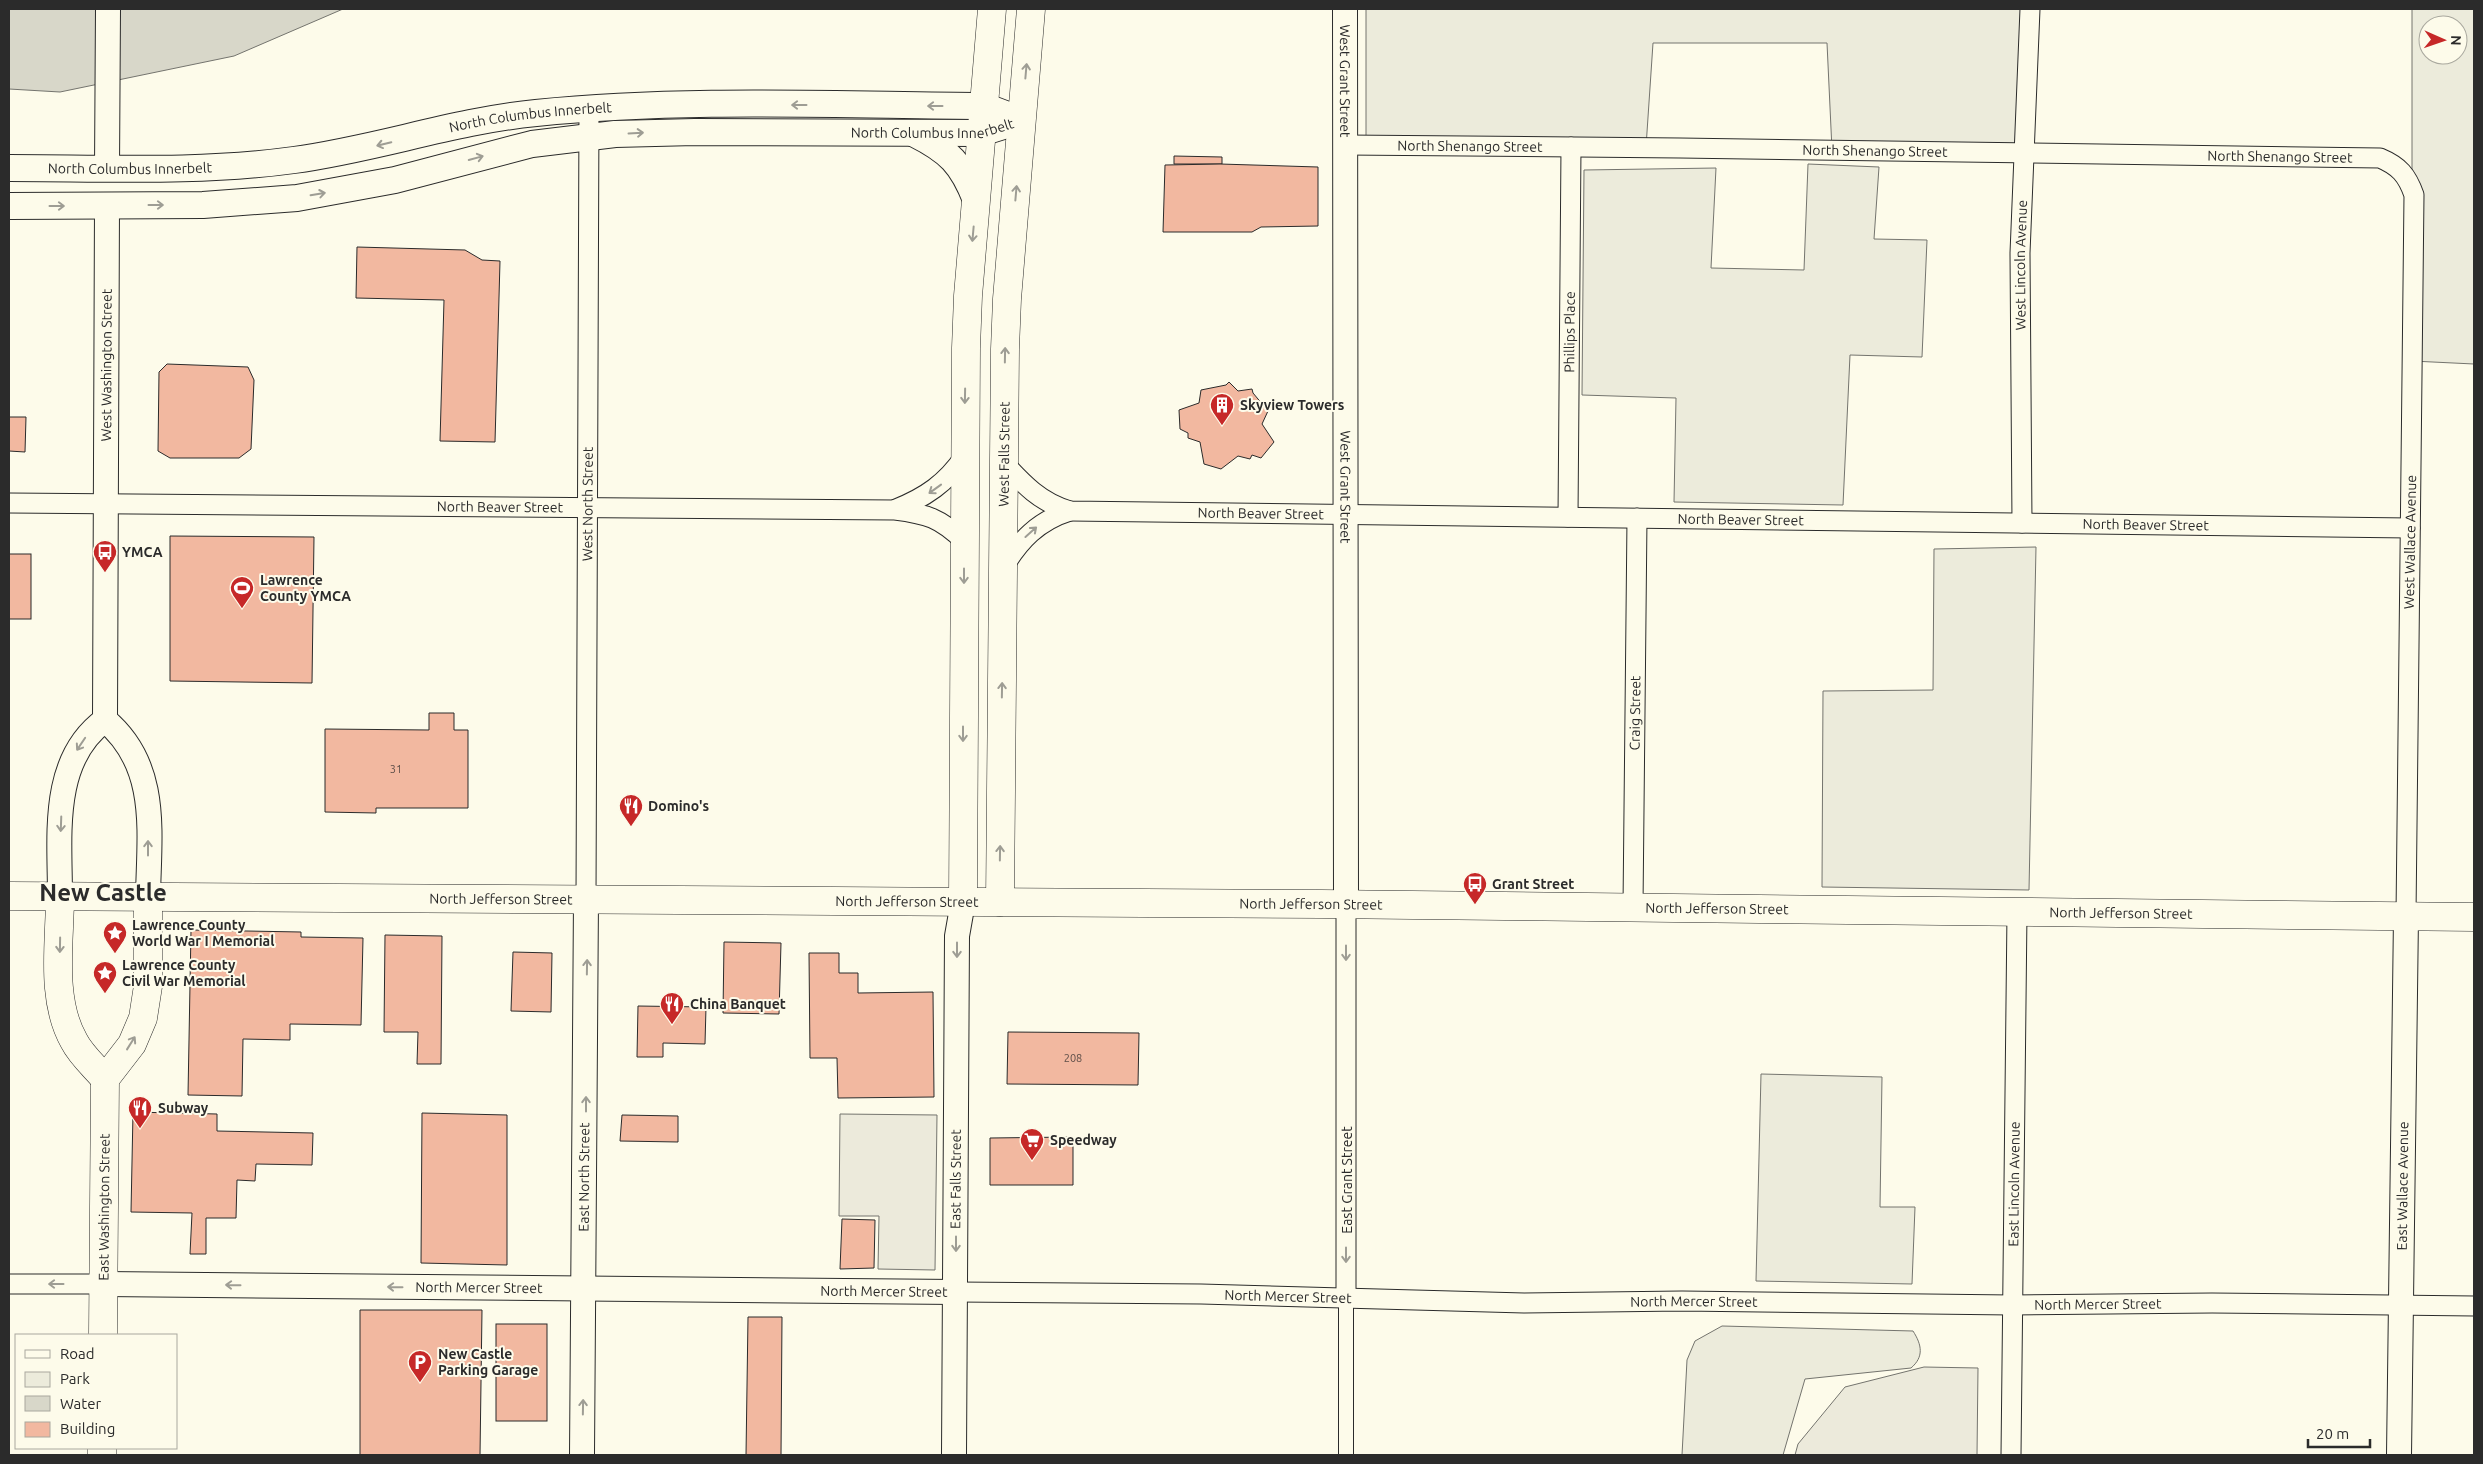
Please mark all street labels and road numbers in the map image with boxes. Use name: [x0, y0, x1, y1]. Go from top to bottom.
street label: West Grant Street: [1337, 25, 1353, 138]
street label: North Columbus Innerbelt: [448, 99, 613, 135]
street label: North Columbus Innerbelt: [851, 115, 1016, 141]
street label: North Shenango Street: [1397, 137, 1543, 155]
street label: North Shenango Street: [1802, 142, 1948, 160]
street label: North Shenango Street: [2207, 148, 2353, 166]
street label: North Columbus Innerbelt: [48, 159, 213, 177]
street label: West Lincoln Avenue: [2012, 199, 2030, 330]
street label: West Washington Street: [98, 288, 115, 441]
street label: Phillips Place: [1561, 291, 1578, 373]
street label: West Falls Street: [996, 401, 1013, 507]
street label: West Grant Street: [1337, 431, 1354, 544]
street label: West North Street: [579, 446, 596, 561]
street label: West Wallace Avenue: [2401, 475, 2419, 609]
street label: North Beaver Street: [437, 498, 564, 515]
street label: North Beaver Street: [1197, 505, 1324, 522]
street label: North Beaver Street: [1677, 511, 1804, 528]
street label: North Beaver Street: [2082, 516, 2209, 533]
street label: Craig Street: [1627, 675, 1643, 751]
street label: North Jefferson Street: [429, 891, 573, 907]
street label: North Jefferson Street: [835, 893, 979, 910]
street label: North Jefferson Street: [1239, 895, 1383, 913]
street label: North Jefferson Street: [1645, 900, 1789, 917]
street label: North Jefferson Street: [2049, 904, 2193, 922]
street label: East Lincoln Avenue: [2005, 1121, 2023, 1247]
street label: East Wallace Avenue: [2394, 1121, 2411, 1251]
street label: East North Street: [576, 1122, 592, 1232]
street label: East Grant Street: [1339, 1126, 1355, 1234]
street label: East Falls Street: [947, 1129, 964, 1229]
street label: East Washington Street: [95, 1133, 113, 1281]
street label: North Mercer Street: [415, 1279, 543, 1296]
street label: North Mercer Street: [820, 1283, 948, 1300]
street label: North Mercer Street: [1224, 1287, 1352, 1306]
street label: North Mercer Street: [1630, 1293, 1758, 1310]
street label: North Mercer Street: [2034, 1296, 2162, 1313]

